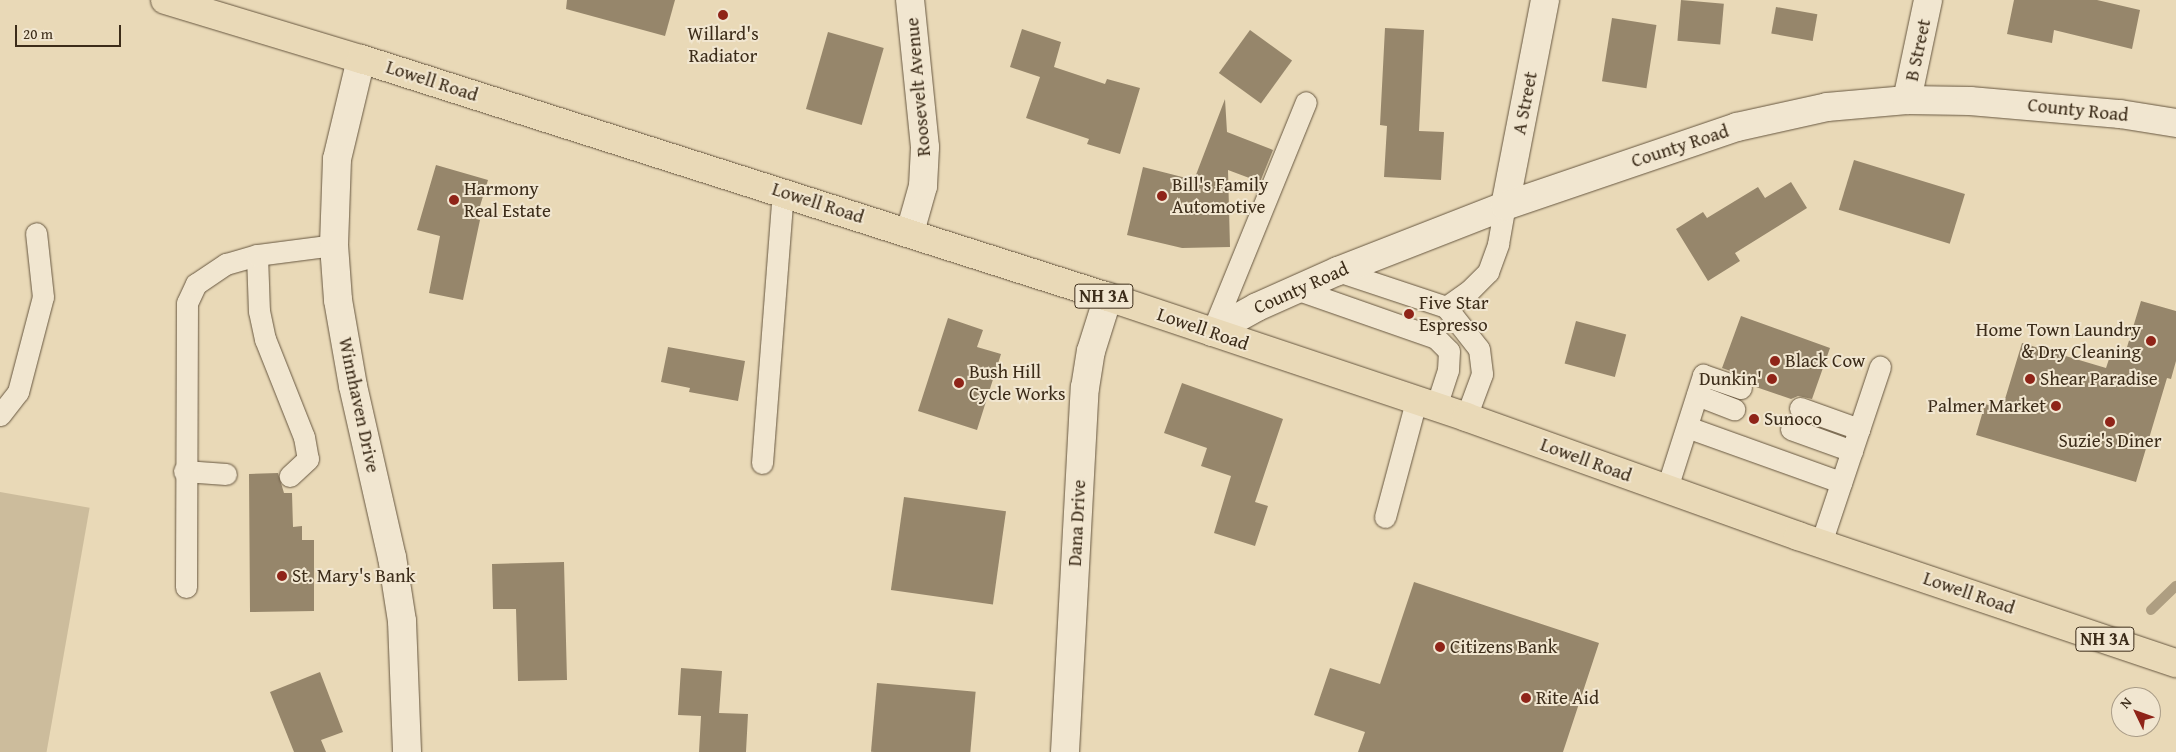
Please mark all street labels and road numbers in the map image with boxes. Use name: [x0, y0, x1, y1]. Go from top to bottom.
street label: Roosevelt Avenue: [901, 17, 935, 157]
street label: B Street: [1900, 17, 1936, 83]
street label: Lowell Road: [383, 55, 481, 107]
street label: A Street: [1508, 70, 1542, 136]
street label: County Road: [2027, 93, 2129, 127]
street label: County Road: [1628, 120, 1732, 172]
street label: Lowell Road: [769, 177, 867, 229]
street label: County Road: [1250, 257, 1352, 319]
road number: NH 3A: [1074, 280, 1134, 312]
street label: Lowell Road: [1154, 303, 1252, 355]
street label: Winnhaven Drive: [334, 335, 384, 475]
street label: Lowell Road: [1537, 433, 1635, 487]
street label: Dana Drive: [1063, 479, 1091, 567]
street label: Lowell Road: [1920, 567, 2018, 619]
road number: NH 3A: [2075, 624, 2135, 654]

